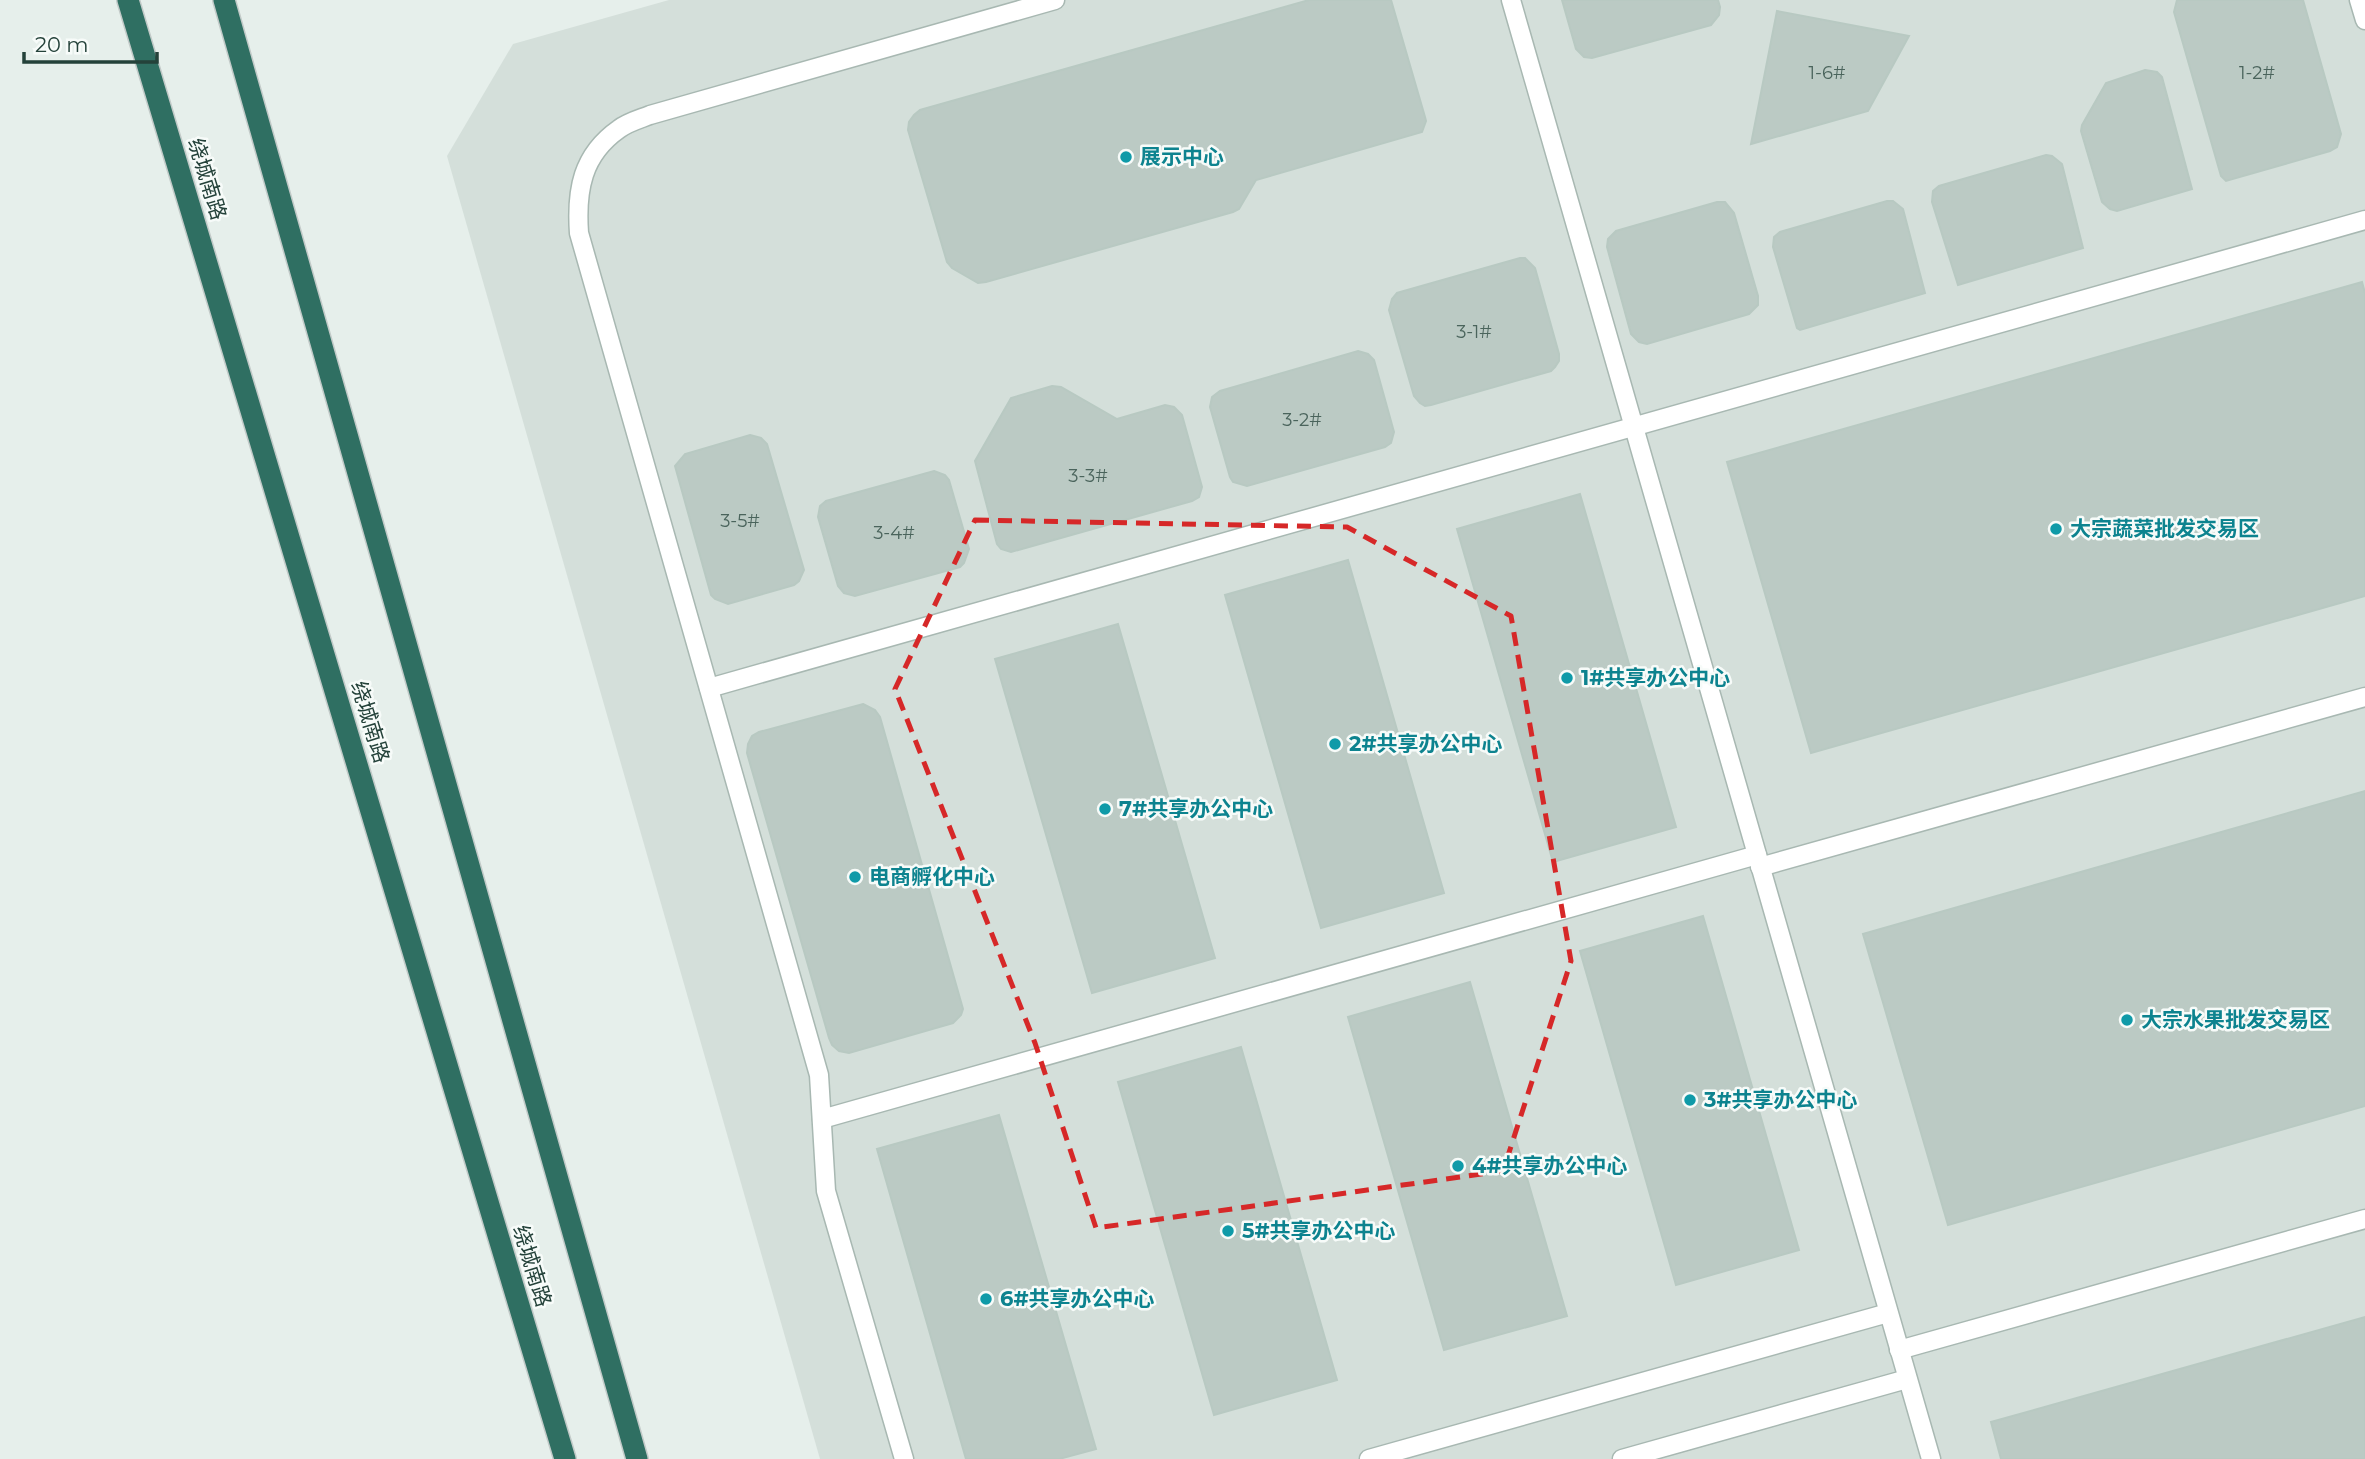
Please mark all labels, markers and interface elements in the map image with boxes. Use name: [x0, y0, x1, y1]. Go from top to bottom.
scale bar: [24, 21, 158, 65]
text: 20 m: [35, 32, 89, 57]
house number: 1-6#: [1808, 62, 1846, 84]
house number: 1-2#: [2239, 62, 2275, 84]
street label: 绕城南路: [183, 135, 232, 223]
place label: 展示中心: [1140, 144, 1224, 169]
marker: 展示中心: [1118, 149, 1134, 165]
house number: 3-1#: [1456, 321, 1492, 343]
house number: 3-2#: [1282, 409, 1322, 431]
house number: 3-3#: [1068, 465, 1108, 487]
house number: 3-5#: [720, 510, 760, 532]
place label: 大宗蔬菜批发交易区: [2070, 516, 2259, 541]
marker: 大宗蔬菜批发交易区: [2048, 521, 2064, 537]
house number: 3-4#: [873, 522, 915, 544]
place label: 1#共享办公中心: [1581, 665, 1730, 690]
marker: 1#共享办公中心: [1559, 670, 1575, 686]
street label: 绕城南路: [346, 678, 395, 766]
place label: 2#共享办公中心: [1349, 731, 1503, 756]
marker: 2#共享办公中心: [1327, 736, 1343, 752]
place label: 7#共享办公中心: [1119, 796, 1273, 821]
marker: 7#共享办公中心: [1097, 801, 1113, 817]
place label: 电商孵化中心: [869, 864, 995, 889]
marker: 电商孵化中心: [847, 869, 863, 885]
place label: 大宗水果批发交易区: [2141, 1007, 2330, 1032]
marker: 大宗水果批发交易区: [2119, 1012, 2135, 1028]
place label: 3#共享办公中心: [1703, 1087, 1858, 1112]
marker: 3#共享办公中心: [1682, 1092, 1698, 1108]
place label: 4#共享办公中心: [1472, 1153, 1628, 1178]
marker: 4#共享办公中心: [1450, 1158, 1466, 1174]
place label: 5#共享办公中心: [1242, 1218, 1396, 1243]
street label: 绕城南路: [508, 1222, 557, 1310]
marker: 5#共享办公中心: [1220, 1223, 1236, 1239]
place label: 6#共享办公中心: [1000, 1286, 1155, 1311]
marker: 6#共享办公中心: [978, 1291, 994, 1307]

